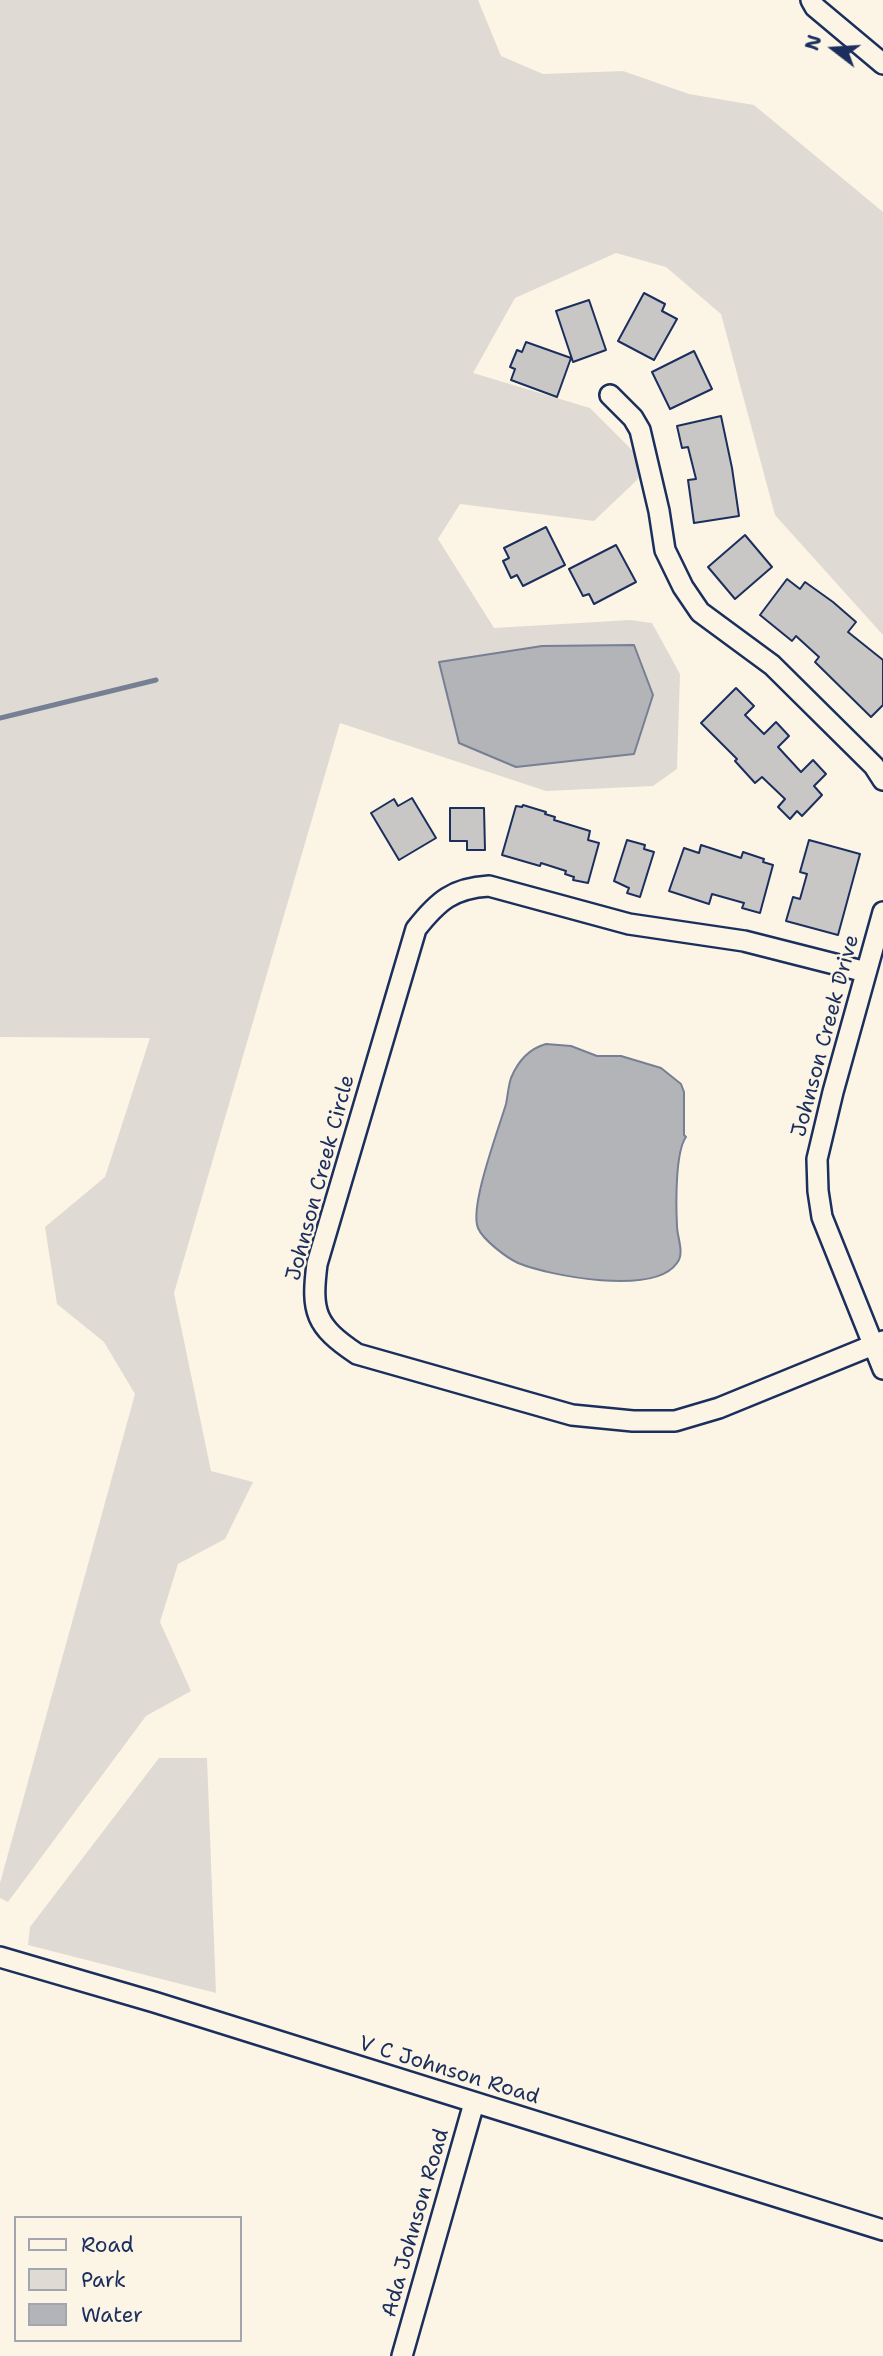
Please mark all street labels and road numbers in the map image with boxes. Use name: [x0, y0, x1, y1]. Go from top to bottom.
street label: Johnson Creek Drive: [787, 932, 865, 1140]
street label: Johnson Creek Circle: [281, 1072, 361, 1284]
street label: V C Johnson Road: [356, 2032, 542, 2110]
street label: Ada Johnson Road: [377, 2126, 455, 2320]

